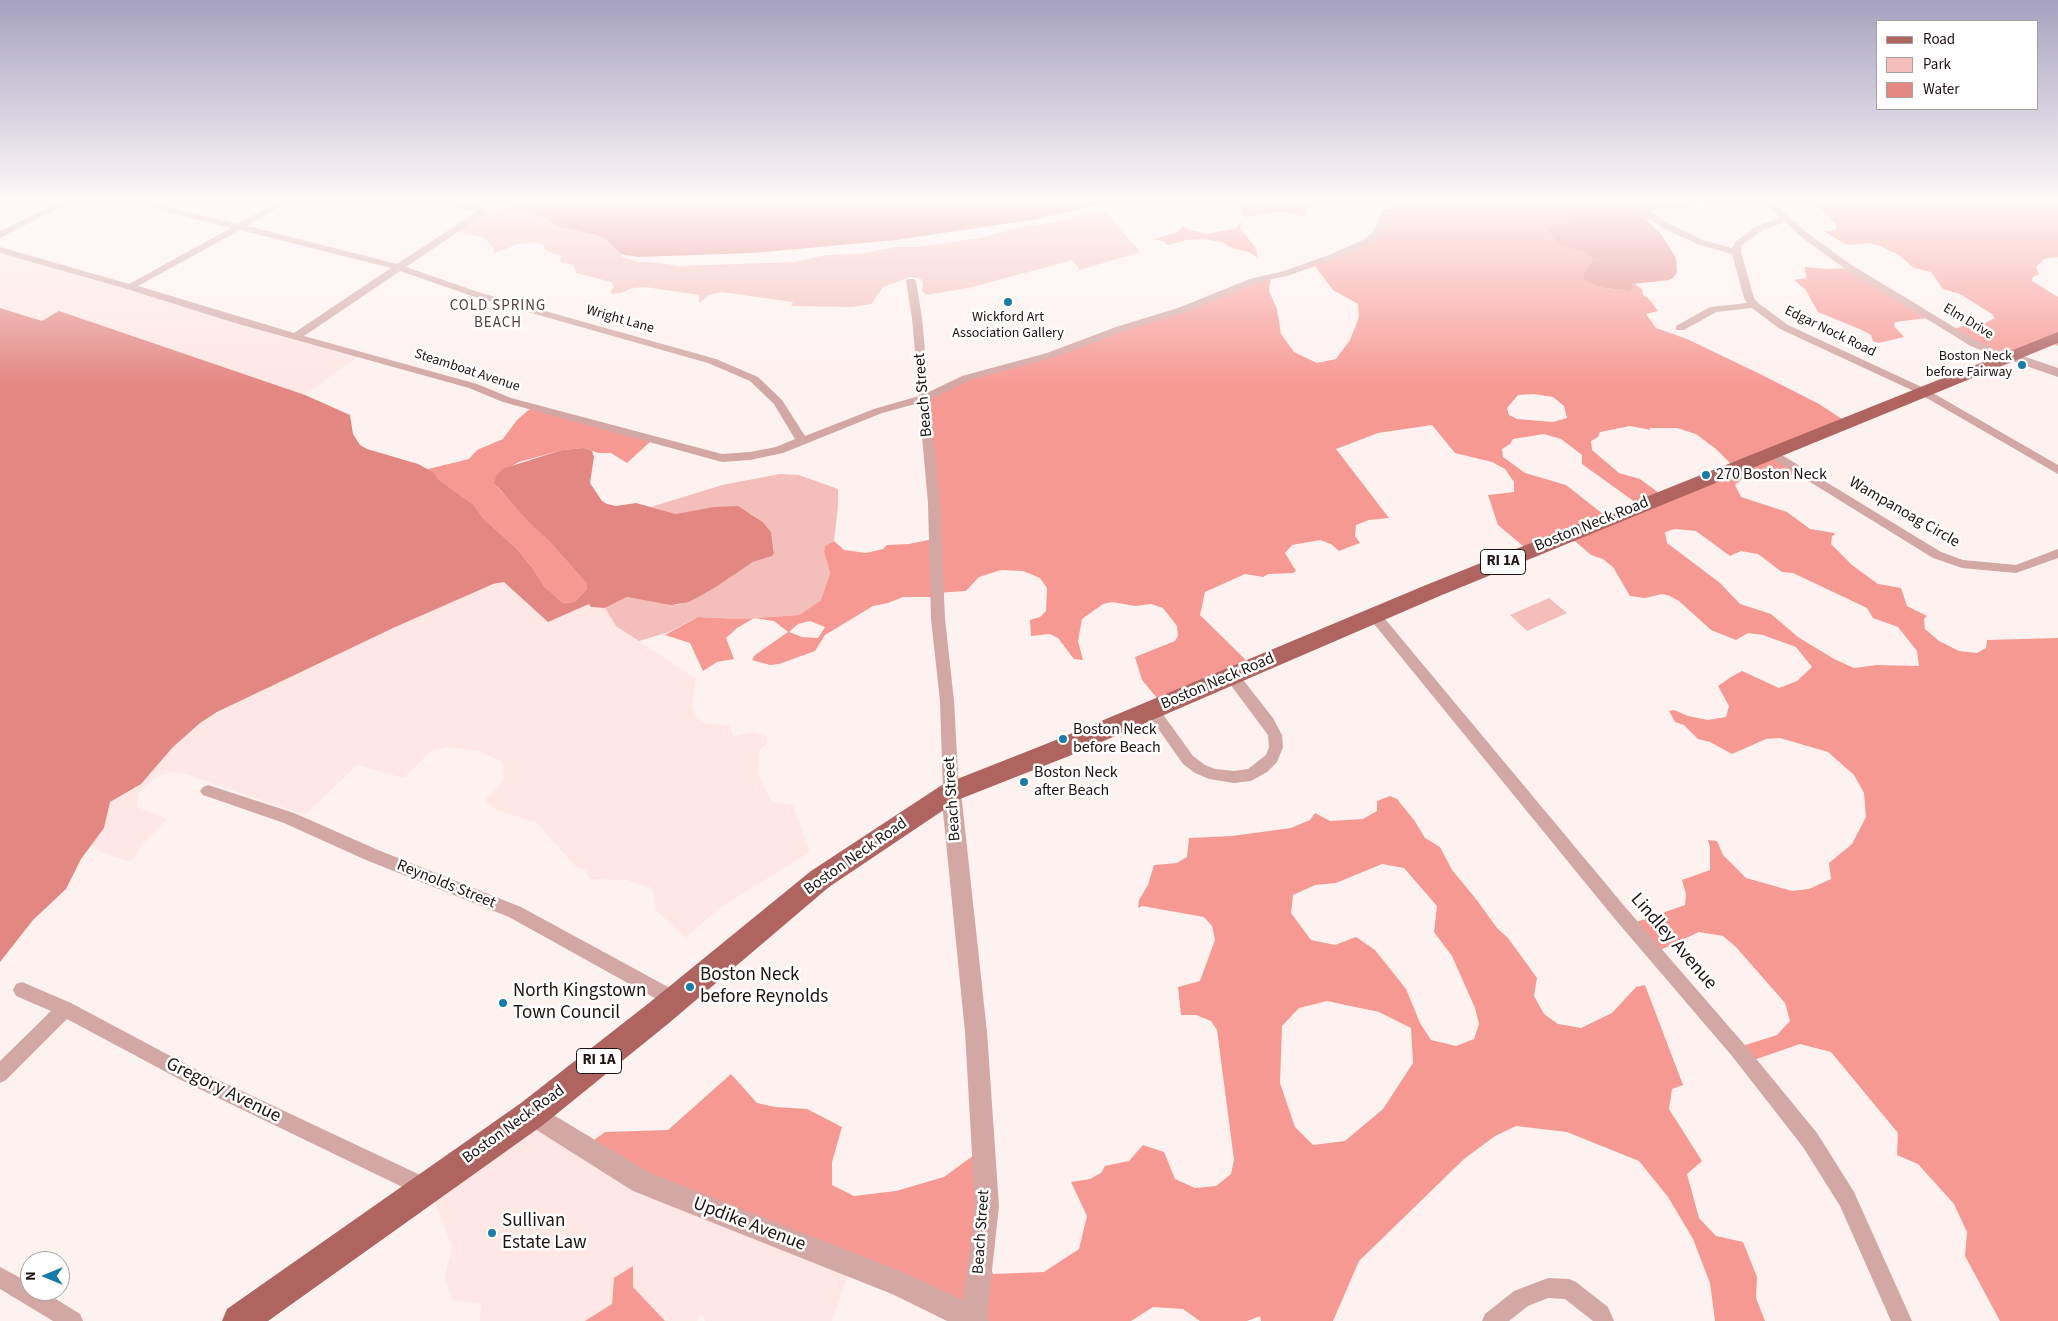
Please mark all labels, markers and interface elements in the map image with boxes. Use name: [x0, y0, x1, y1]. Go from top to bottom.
legend: [1876, 20, 2038, 110]
text: Road: [1923, 29, 1955, 50]
text: Park: [1923, 54, 1951, 75]
text: Water: [1923, 79, 1959, 100]
marker: Wickford Art Association Gallery: [1002, 296, 1014, 308]
district label: COLD SPRING BEACH: [448, 298, 548, 333]
street label: Elm Drive: [1940, 300, 1996, 344]
street label: Wright Lane: [584, 302, 656, 338]
street label: Edgar Nock Road: [1782, 303, 1878, 361]
place label: Wickford Art Association Gallery: [952, 310, 1064, 342]
street label: Steamboat Avenue: [412, 346, 522, 396]
place label: Boston Neck before Fairway: [1926, 349, 2012, 382]
street label: Beach Street: [911, 352, 937, 438]
marker: Boston Neck before Fairway: [2016, 359, 2028, 371]
place label: 270 Boston Neck: [1716, 465, 1827, 485]
marker: 270 Boston Neck: [1700, 469, 1712, 481]
street label: Wampanoag Circle: [1845, 474, 1963, 552]
street label: Boston Neck Road: [1532, 493, 1652, 557]
road number: RI 1A: [1480, 550, 1526, 574]
street label: Boston Neck Road: [1158, 649, 1278, 715]
place label: Boston Neck before Beach: [1073, 720, 1161, 758]
marker: Boston Neck before Beach: [1057, 733, 1069, 745]
street label: Beach Street: [940, 756, 966, 842]
place label: Boston Neck after Beach: [1034, 763, 1118, 801]
marker: Boston Neck after Beach: [1018, 776, 1030, 788]
street label: Boston Neck Road: [801, 814, 911, 900]
street label: Reynolds Street: [394, 856, 498, 914]
street label: Lindley Avenue: [1625, 889, 1721, 995]
place label: Boston Neck before Reynolds: [700, 965, 828, 1009]
place label: North Kingstown Town Council: [513, 981, 646, 1025]
marker: Boston Neck before Reynolds: [684, 981, 696, 993]
marker: North Kingstown Town Council: [497, 997, 509, 1009]
road number: RI 1A: [576, 1048, 622, 1074]
street label: Gregory Avenue: [162, 1053, 284, 1129]
street label: Boston Neck Road: [459, 1082, 569, 1168]
street label: Beach Street: [969, 1189, 995, 1275]
street label: Updike Avenue: [689, 1193, 809, 1257]
place label: Sullivan Estate Law: [502, 1211, 587, 1255]
marker: Sullivan Estate Law: [486, 1227, 498, 1239]
north arrow: [20, 1251, 70, 1301]
text: N: [21, 1271, 41, 1281]

